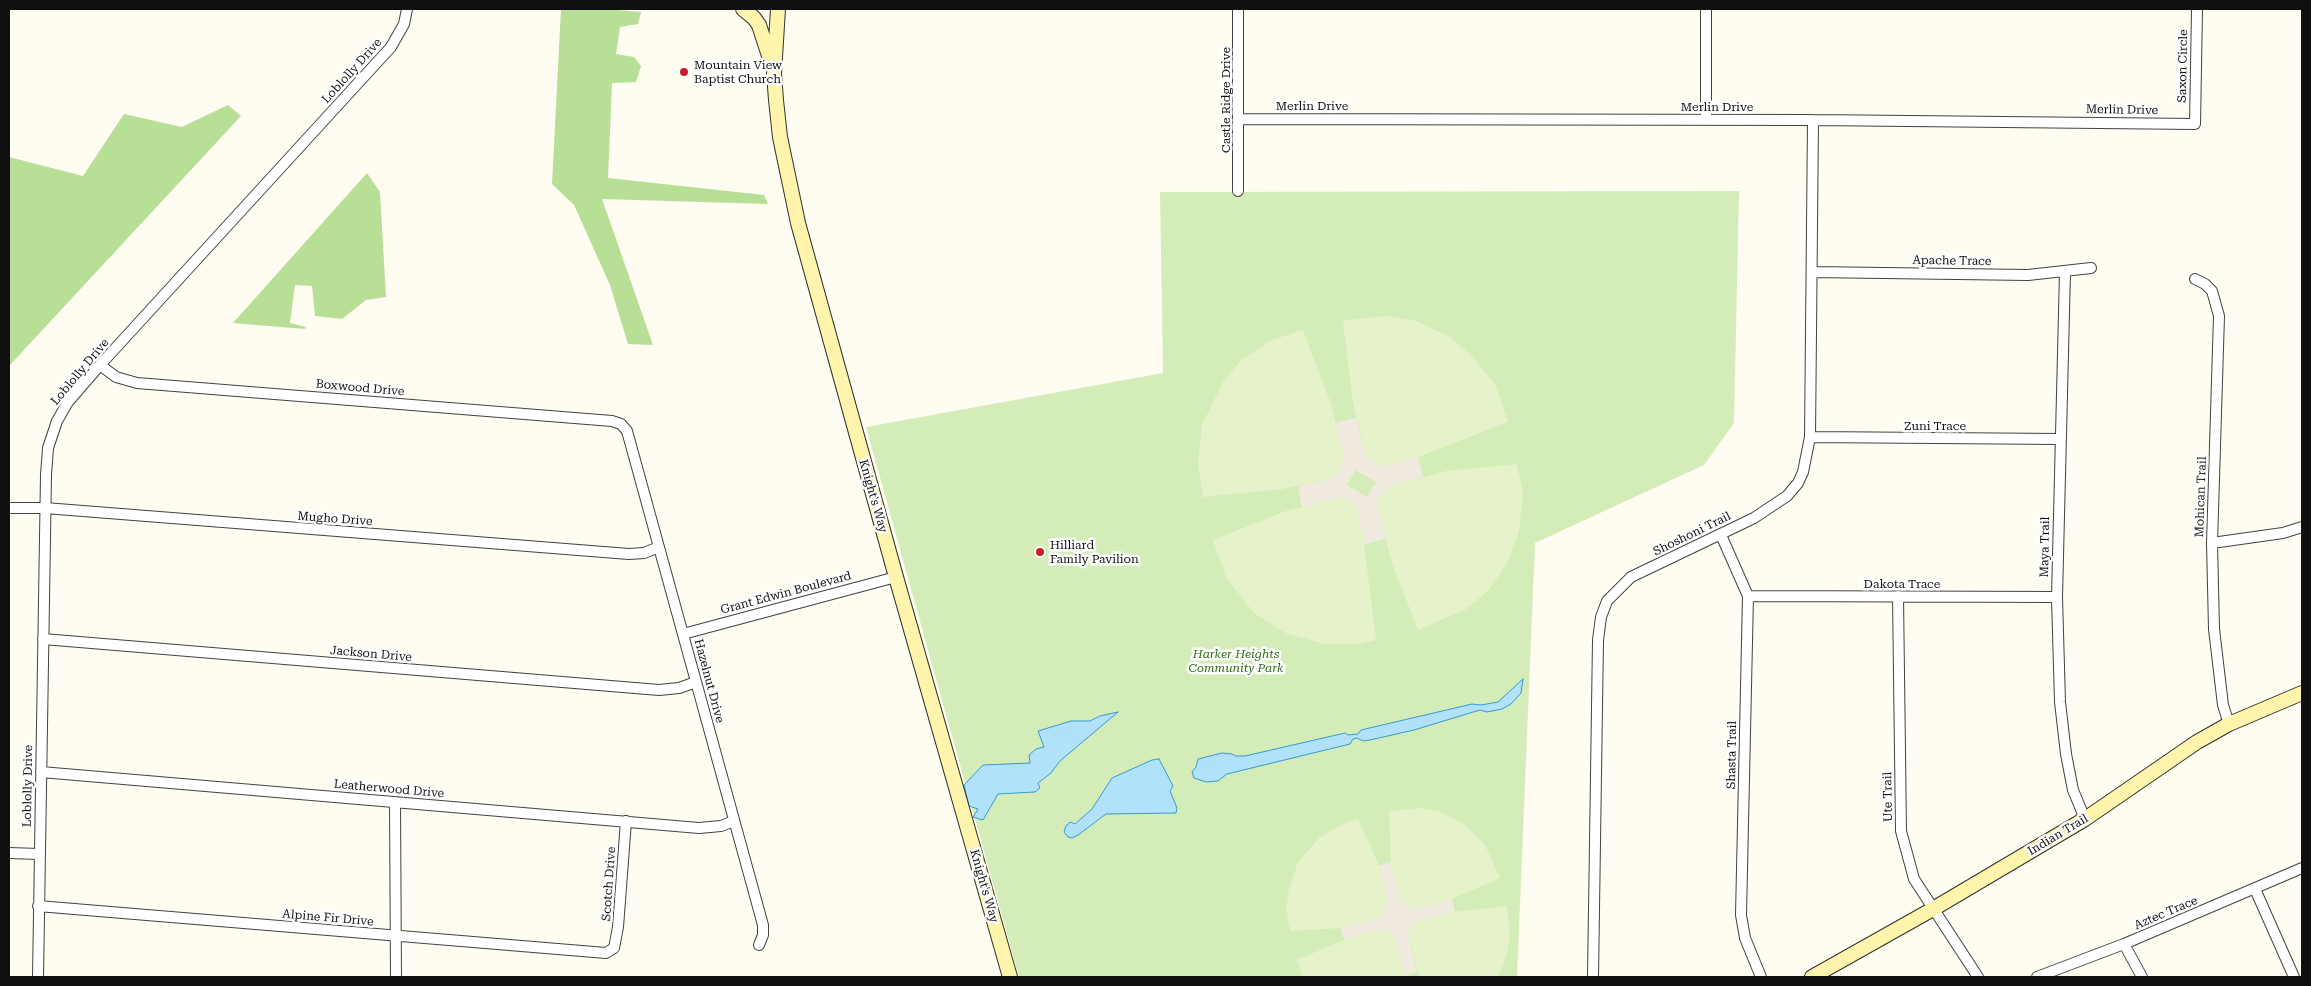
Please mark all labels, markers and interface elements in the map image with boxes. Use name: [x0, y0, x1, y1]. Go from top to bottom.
street label: Saxon Circle: [2175, 29, 2191, 103]
street label: Loblolly Drive: [319, 36, 385, 106]
street label: Castle Ridge Drive: [1219, 47, 1233, 153]
place label: Mountain View Baptist Church: [694, 58, 782, 86]
marker: Mountain View Baptist Church: [678, 66, 690, 78]
street label: Merlin Drive: [1276, 99, 1348, 113]
street label: Merlin Drive: [1681, 100, 1753, 114]
street label: Merlin Drive: [2086, 102, 2158, 118]
street label: Apache Trace: [1912, 253, 1992, 269]
street label: Loblolly Drive: [48, 336, 112, 408]
street label: Boxwood Drive: [315, 377, 405, 399]
street label: Zuni Trace: [1904, 419, 1966, 433]
street label: Mohican Trail: [2192, 456, 2210, 538]
street label: Knight's Way: [856, 458, 890, 534]
street label: Mugho Drive: [297, 509, 373, 529]
street label: Shoshoni Trail: [1651, 509, 1733, 559]
street label: Maya Trail: [2037, 517, 2053, 577]
place label: Hilliard Family Pavilion: [1050, 538, 1139, 566]
marker: Hilliard Family Pavilion: [1034, 546, 1046, 558]
street label: Grant Edwin Boulevard: [719, 569, 853, 617]
street label: Dakota Trace: [1864, 577, 1940, 591]
street label: Hazelnut Drive: [691, 638, 727, 724]
street label: Jackson Drive: [329, 643, 413, 665]
park label: Harker Heights Community Park: [1189, 647, 1283, 675]
street label: Shasta Trail: [1724, 721, 1740, 789]
street label: Loblolly Drive: [20, 745, 36, 827]
street label: Ute Trail: [1880, 772, 1896, 822]
street label: Leatherwood Drive: [333, 777, 445, 801]
street label: Indian Trail: [2025, 811, 2091, 859]
street label: Scotch Drive: [599, 846, 619, 922]
street label: Knight's Way: [967, 848, 1001, 924]
street label: Aztec Trace: [2132, 893, 2200, 933]
street label: Alpine Fir Drive: [282, 907, 374, 929]

